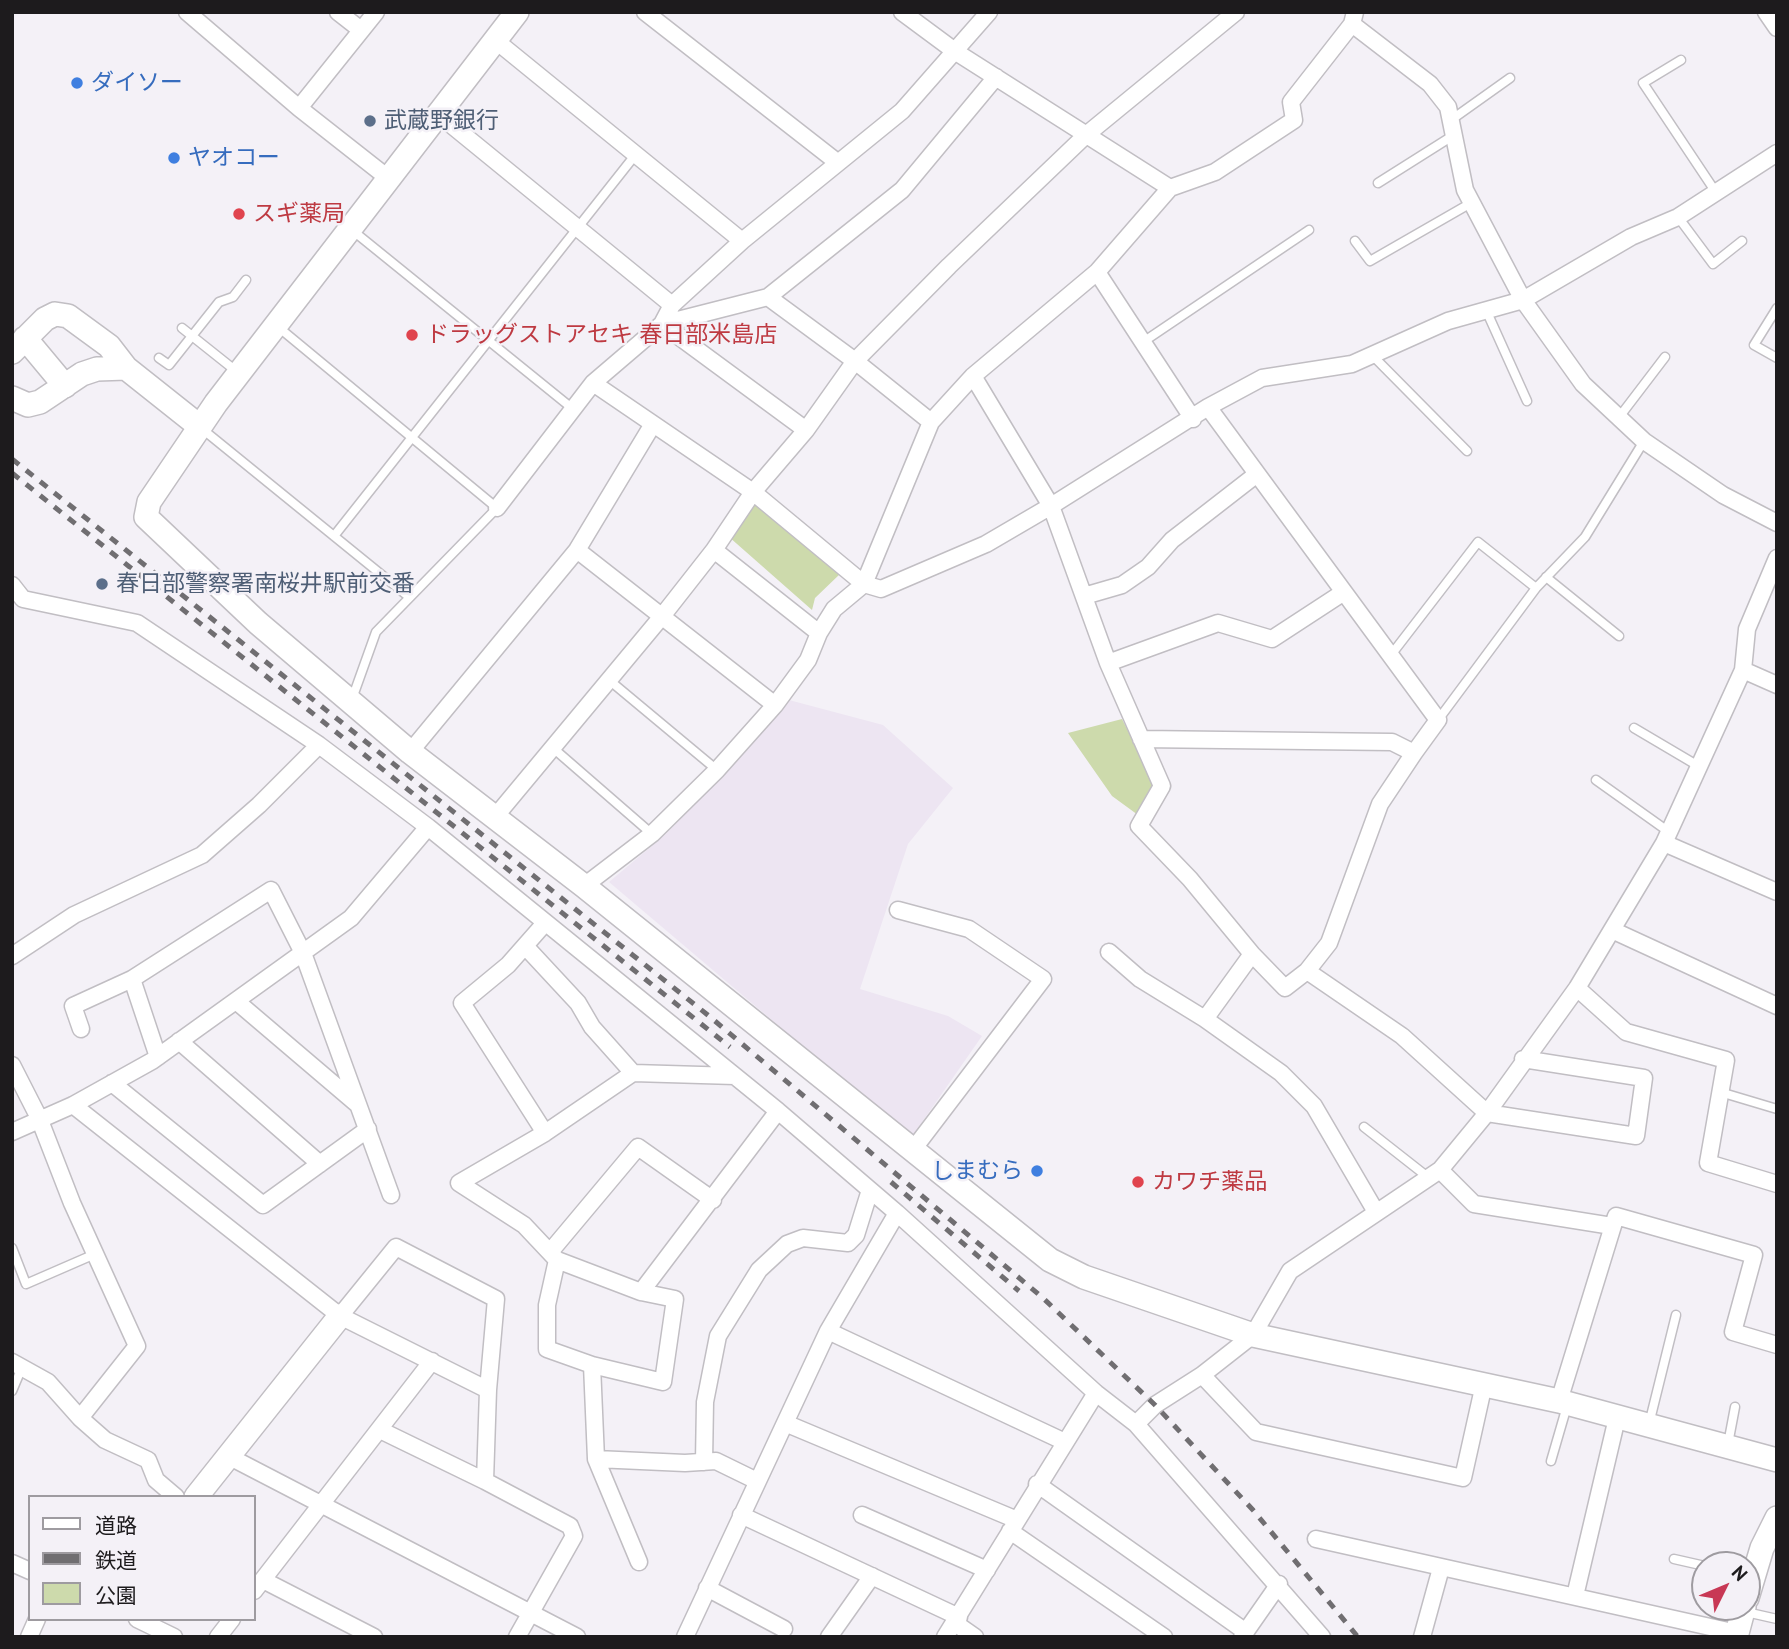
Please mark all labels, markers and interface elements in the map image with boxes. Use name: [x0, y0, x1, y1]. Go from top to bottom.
place label: ダイソー: [91, 69, 183, 97]
marker: ダイソー: [69, 75, 85, 91]
place label: 武蔵野銀行: [384, 107, 499, 135]
marker: 武蔵野銀行: [362, 113, 378, 129]
place label: ヤオコー: [188, 144, 280, 172]
marker: ヤオコー: [166, 150, 182, 166]
place label: スギ薬局: [253, 200, 345, 228]
marker: スギ薬局: [231, 206, 247, 222]
place label: ドラッグストアセキ 春日部米島店: [426, 321, 777, 349]
marker: ドラッグストアセキ 春日部米島店: [404, 327, 420, 343]
place label: 春日部警察署南桜井駅前交番: [116, 570, 415, 598]
marker: 春日部警察署南桜井駅前交番: [94, 576, 110, 592]
place label: しまむら: [931, 1157, 1023, 1185]
marker: しまむら: [1029, 1163, 1045, 1179]
place label: カワチ薬品: [1152, 1168, 1267, 1196]
marker: カワチ薬品: [1130, 1174, 1146, 1190]
legend: [28, 1495, 256, 1621]
text: 道路: [95, 1512, 137, 1539]
text: 鉄道: [95, 1547, 137, 1574]
north arrow: [1691, 1551, 1761, 1621]
text: N: [1727, 1560, 1753, 1586]
text: 公園: [95, 1582, 137, 1609]

